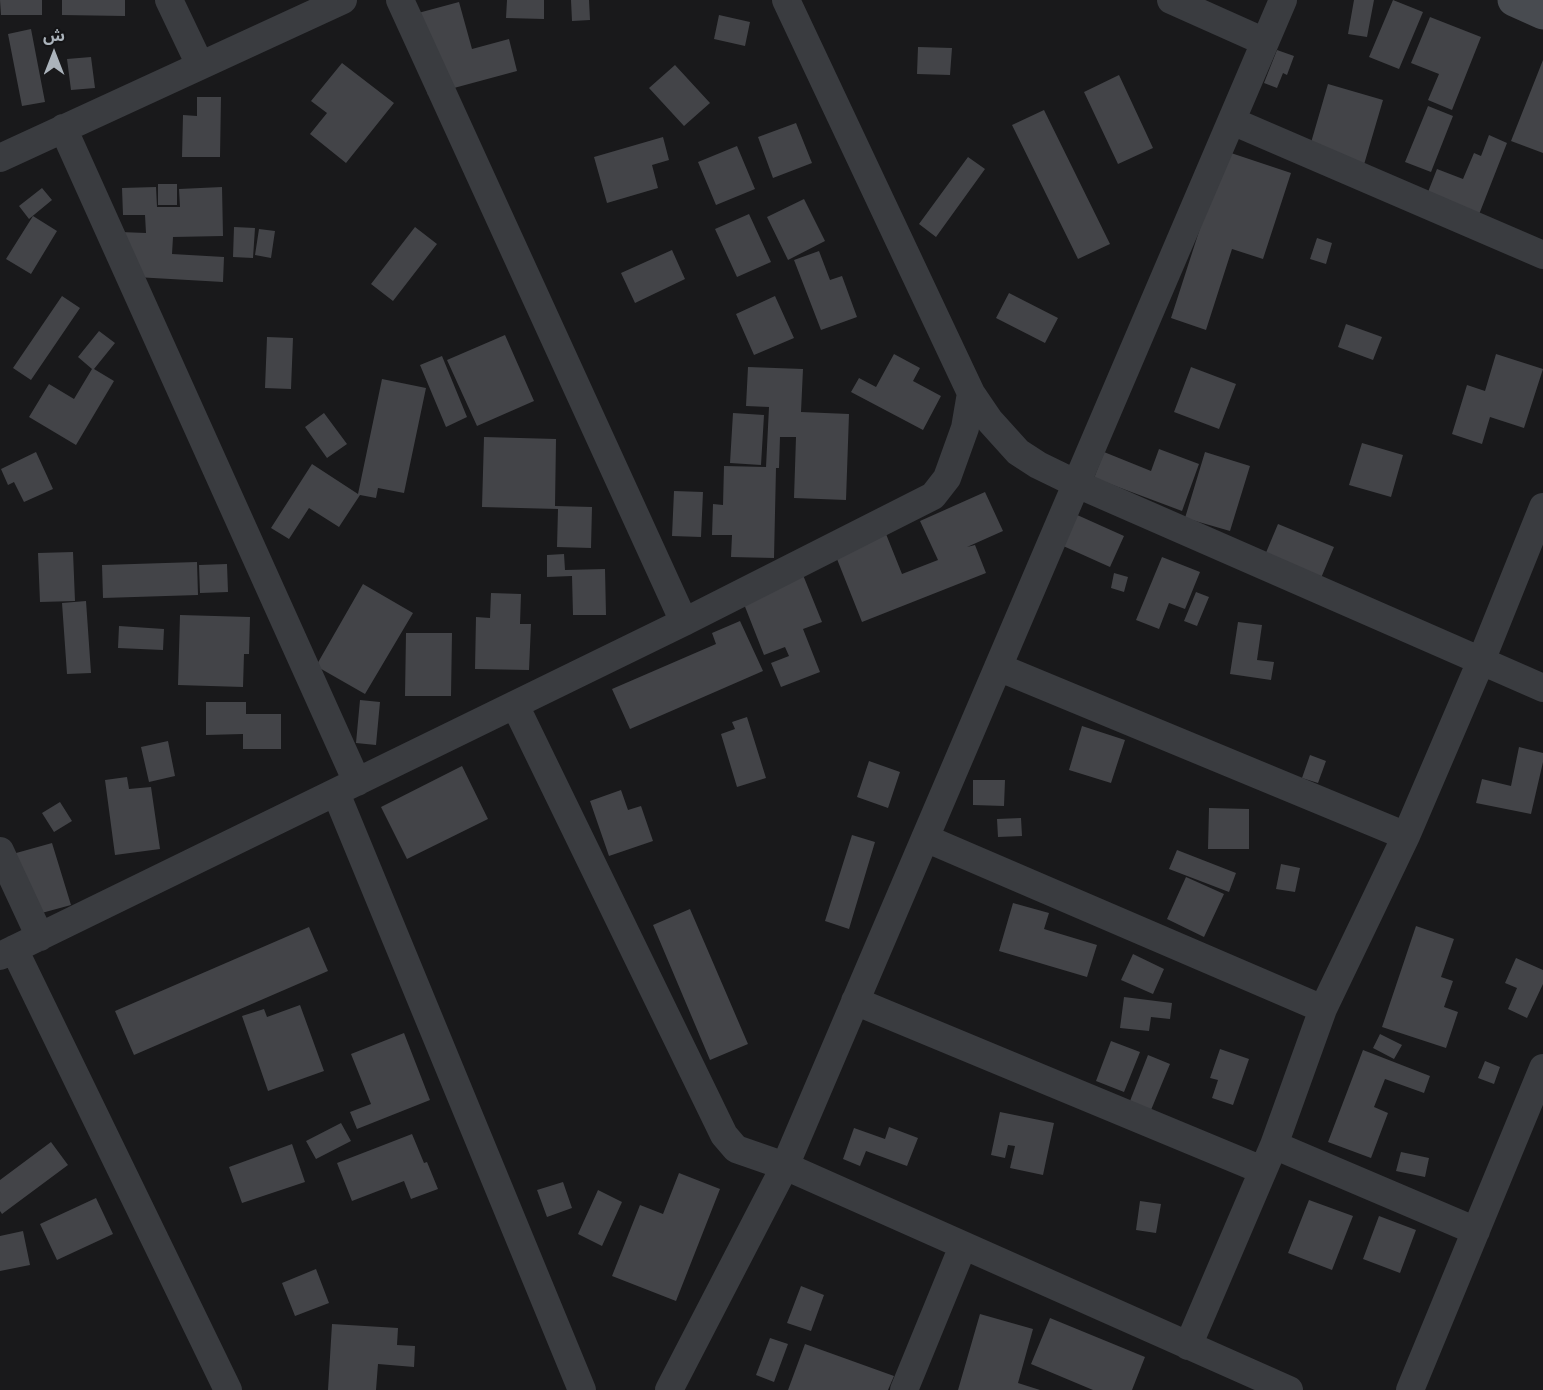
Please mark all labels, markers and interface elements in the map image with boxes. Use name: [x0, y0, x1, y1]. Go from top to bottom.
north arrow: [24, 24, 84, 84]
text: ش: [43, 26, 65, 45]

